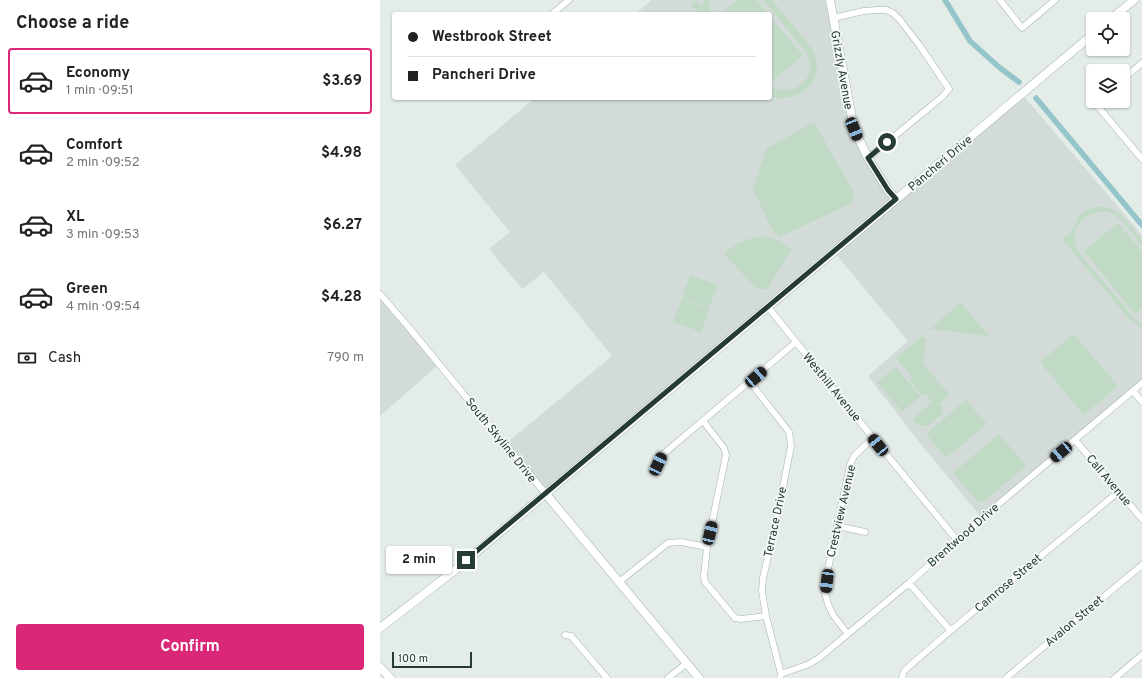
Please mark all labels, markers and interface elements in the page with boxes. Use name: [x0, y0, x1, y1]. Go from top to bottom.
text: Choose a ride: [16, 12, 129, 35]
map controls: [1086, 12, 1130, 108]
button: locate: [1086, 12, 1130, 56]
text: Westbrook Street: [432, 28, 552, 47]
street label: Grizzly Avenue: [826, 29, 856, 111]
icon: car: [18, 63, 54, 99]
text: Economy: [66, 64, 130, 83]
button: layers: [1086, 64, 1130, 108]
text: Pancheri Drive: [432, 66, 536, 85]
text: $3.69: [322, 72, 362, 91]
text: 1 min · 09:51: [66, 83, 134, 99]
car: [844, 116, 864, 142]
street label: Pancheri Drive: [905, 132, 976, 195]
route start: [878, 133, 896, 151]
icon: car: [18, 135, 54, 171]
text: Comfort: [66, 136, 123, 155]
text: $4.98: [321, 144, 362, 163]
text: 2 min · 09:52: [66, 155, 140, 171]
icon: car: [18, 207, 54, 243]
text: XL: [66, 208, 84, 227]
text: $6.27: [323, 216, 362, 235]
text: 3 min · 09:53: [66, 227, 140, 243]
icon: car: [18, 279, 54, 315]
text: Green: [66, 280, 108, 299]
text: $4.28: [321, 288, 362, 307]
text: 4 min · 09:54: [66, 299, 140, 315]
icon: cash: [16, 347, 38, 369]
text: Cash: [48, 349, 81, 368]
text: 790 m: [327, 350, 364, 366]
street label: Westhill Avenue: [798, 350, 864, 426]
car: [743, 365, 769, 389]
street label: South Skyline Drive: [461, 395, 539, 486]
car: [866, 432, 890, 458]
car: [1048, 440, 1074, 464]
car: [647, 451, 669, 477]
street label: Call Avenue: [1082, 451, 1135, 510]
street label: Crestview Avenue: [824, 463, 860, 559]
street label: Terrace Drive: [761, 485, 791, 559]
street label: Brentwood Drive: [924, 500, 1003, 571]
car: [701, 520, 719, 546]
callout: 2 min: [386, 546, 452, 574]
route end: [457, 551, 475, 569]
street label: Camrose Street: [972, 551, 1046, 617]
text: 2 min: [402, 552, 436, 568]
car: [820, 568, 834, 594]
street label: Avalon Street: [1042, 592, 1107, 651]
button: Confirm: [16, 624, 364, 670]
scale bar: [392, 650, 472, 669]
text: 100 m: [398, 652, 428, 666]

